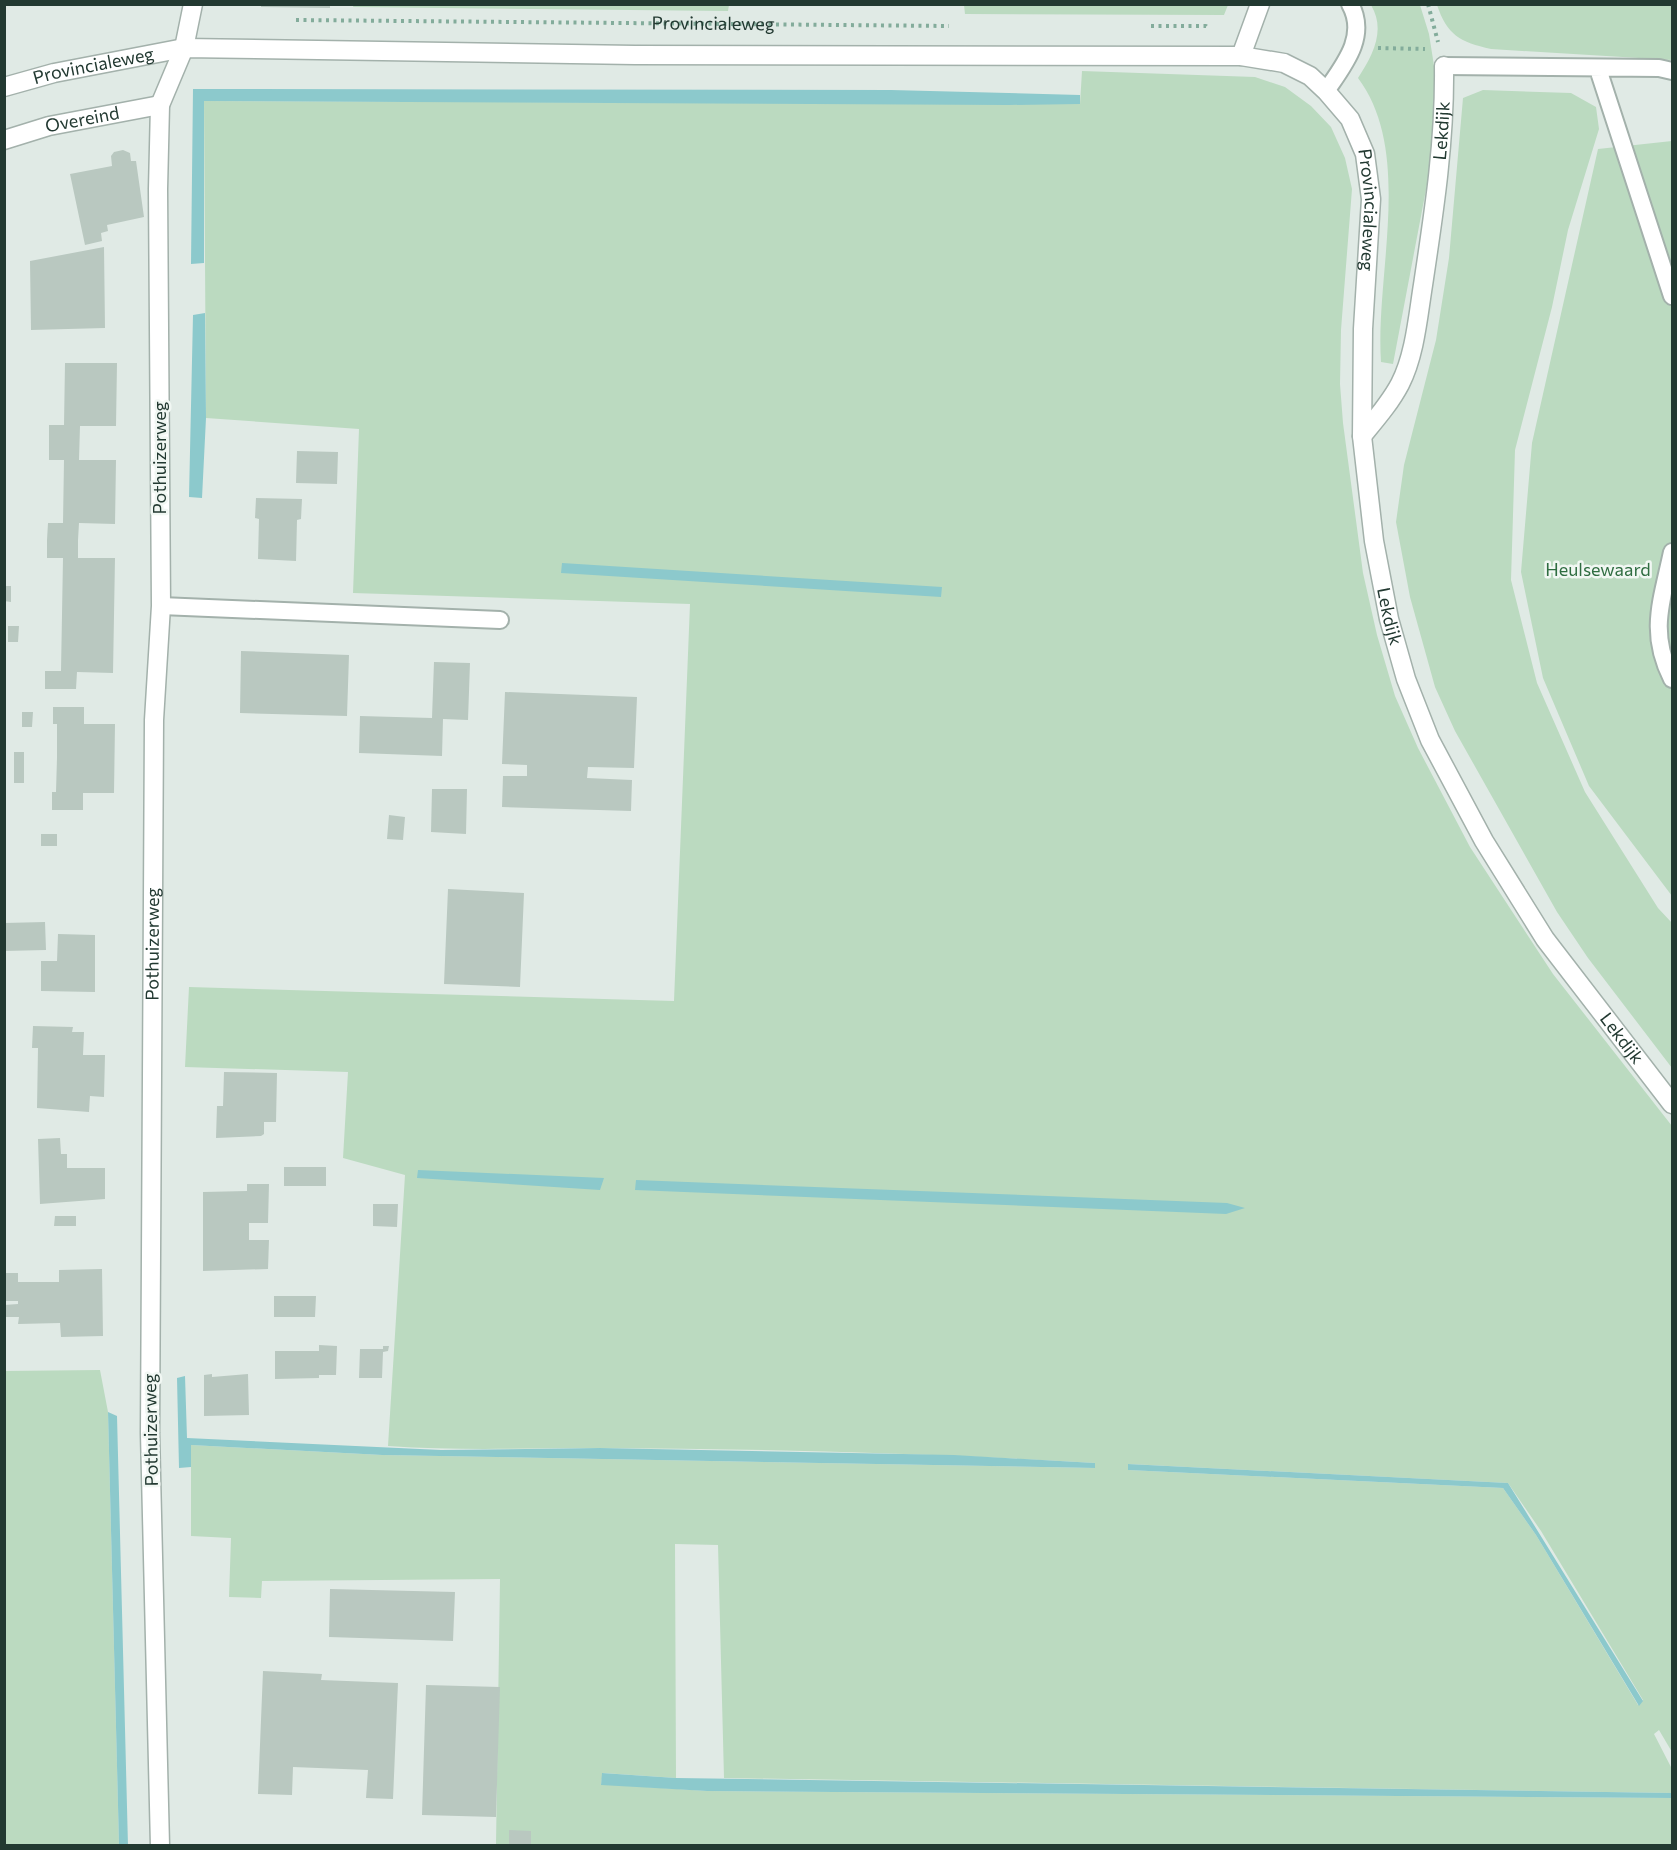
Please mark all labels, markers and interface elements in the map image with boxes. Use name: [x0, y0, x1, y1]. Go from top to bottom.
street label: Provincialeweg: [651, 11, 775, 34]
street label: Provincialeweg: [30, 42, 156, 88]
street label: Overeind: [43, 101, 121, 136]
street label: Lekdijk: [1428, 101, 1454, 161]
street label: Provincialeweg: [1354, 147, 1383, 272]
street label: Pothuizerweg: [148, 401, 170, 514]
park label: Heulsewaard: [1545, 558, 1651, 580]
street label: Lekdijk: [1373, 585, 1408, 648]
street label: Pothuizerweg: [140, 887, 163, 1001]
street label: Lekdijk: [1596, 1008, 1649, 1068]
street label: Pothuizerweg: [138, 1373, 162, 1487]

